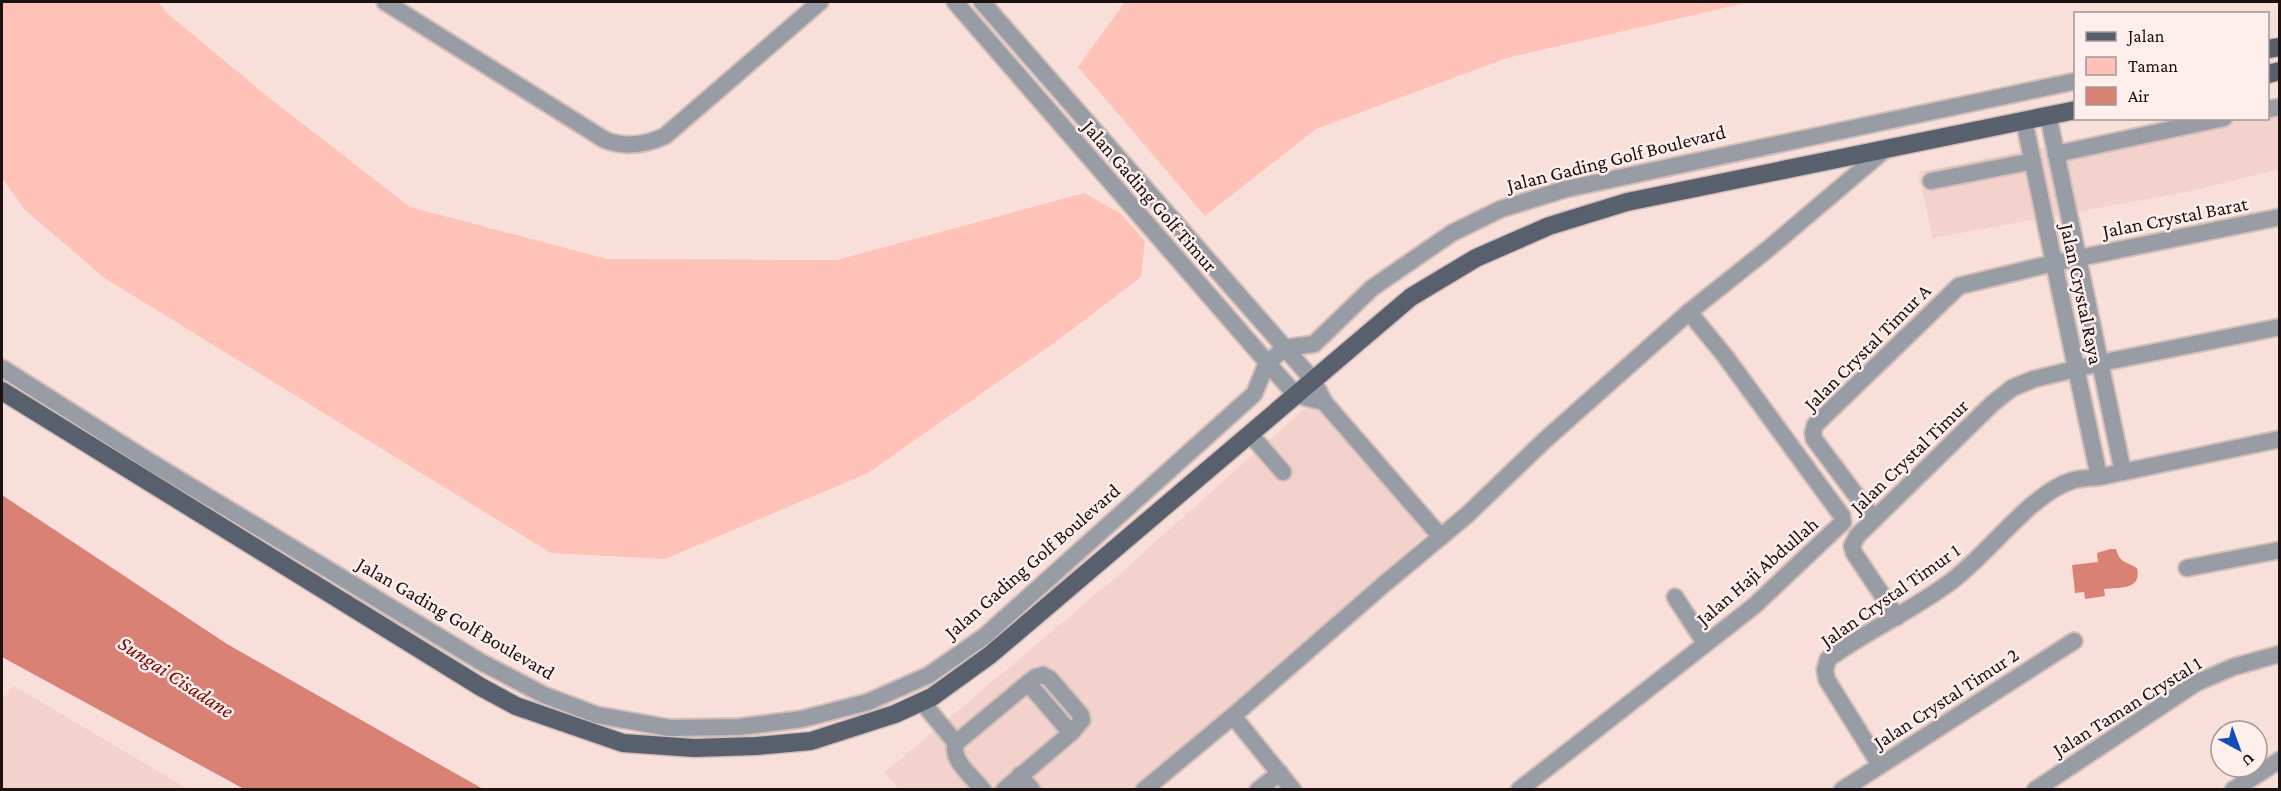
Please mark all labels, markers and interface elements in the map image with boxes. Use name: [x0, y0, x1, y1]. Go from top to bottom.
legend: [2074, 12, 2269, 120]
text: Jalan: [2126, 26, 2165, 46]
text: Taman: [2128, 56, 2178, 76]
text: Air: [2128, 86, 2150, 106]
street label: Jalan Gading Golf Timur: [1076, 114, 1222, 277]
street label: Jalan Gading Golf Boulevard: [1502, 120, 1728, 197]
street label: Jalan Crystal Barat: [2098, 192, 2250, 243]
street label: Jalan Crystal Raya: [2055, 220, 2108, 367]
street label: Jalan Crystal Timur A: [1798, 279, 1936, 417]
street label: Jalan Crystal Timur: [1844, 394, 1973, 520]
street label: Jalan Gading Golf Boulevard: [939, 479, 1125, 645]
street label: Jalan Haji Abdullah: [1690, 512, 1823, 632]
street label: Jalan Crystal Timur 1: [1814, 539, 1965, 653]
street label: Jalan Gading Golf Boulevard: [351, 551, 559, 685]
water label: Sungai Cisadane: [114, 631, 238, 723]
street label: Jalan Crystal Timur 2: [1868, 643, 2023, 755]
street label: Jalan Taman Crystal 1: [2047, 651, 2206, 762]
north arrow: [2209, 719, 2269, 779]
text: U: [2239, 750, 2258, 770]

